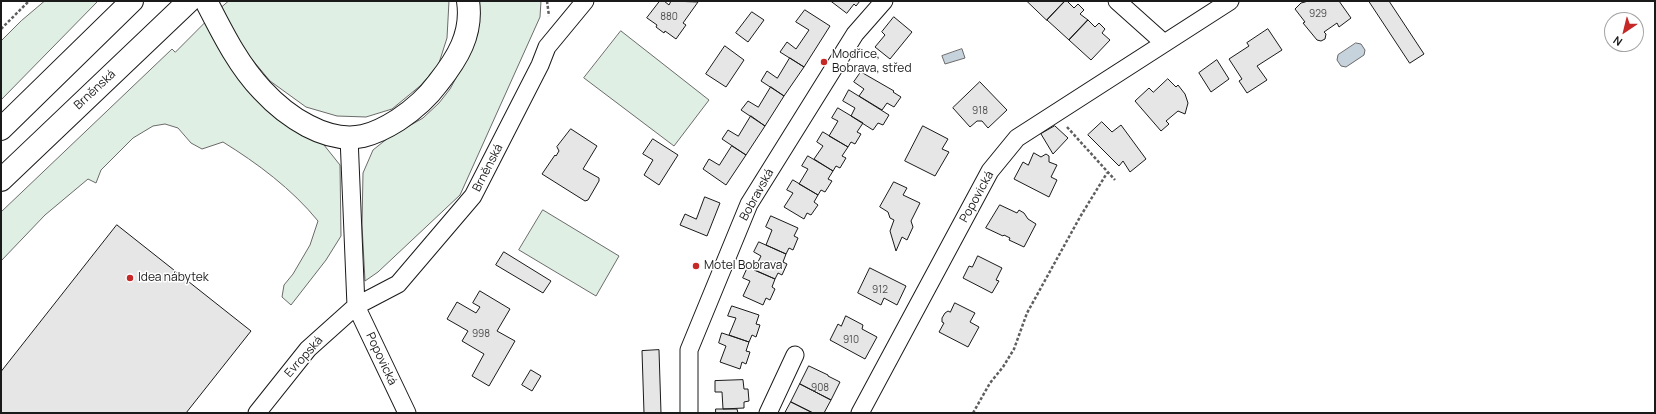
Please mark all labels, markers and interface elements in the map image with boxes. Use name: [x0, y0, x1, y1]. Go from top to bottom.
house number: 929: [1309, 8, 1327, 20]
house number: 880: [660, 11, 678, 23]
north arrow: [1604, 12, 1644, 52]
text: N: [1610, 33, 1625, 50]
place label: Modřice, Bobrava, střed: [832, 48, 911, 76]
marker: Modřice, Bobrava, střed: [819, 57, 829, 67]
street label: Brněnská: [71, 67, 119, 113]
house number: 918: [972, 105, 988, 117]
street label: Brněnská: [470, 142, 506, 194]
street label: Bobravská: [737, 167, 777, 223]
street label: Popovická: [957, 169, 997, 225]
place label: Motel Bobrava: [704, 259, 782, 273]
marker: Motel Bobrava: [691, 261, 701, 271]
place label: Idea nábytek: [138, 271, 209, 285]
marker: Idea nábytek: [125, 273, 135, 283]
house number: 912: [872, 284, 888, 296]
house number: 998: [472, 328, 490, 340]
street label: Popovická: [363, 330, 399, 388]
street label: Evropská: [282, 334, 326, 380]
house number: 910: [843, 334, 859, 346]
house number: 908: [811, 382, 829, 394]

